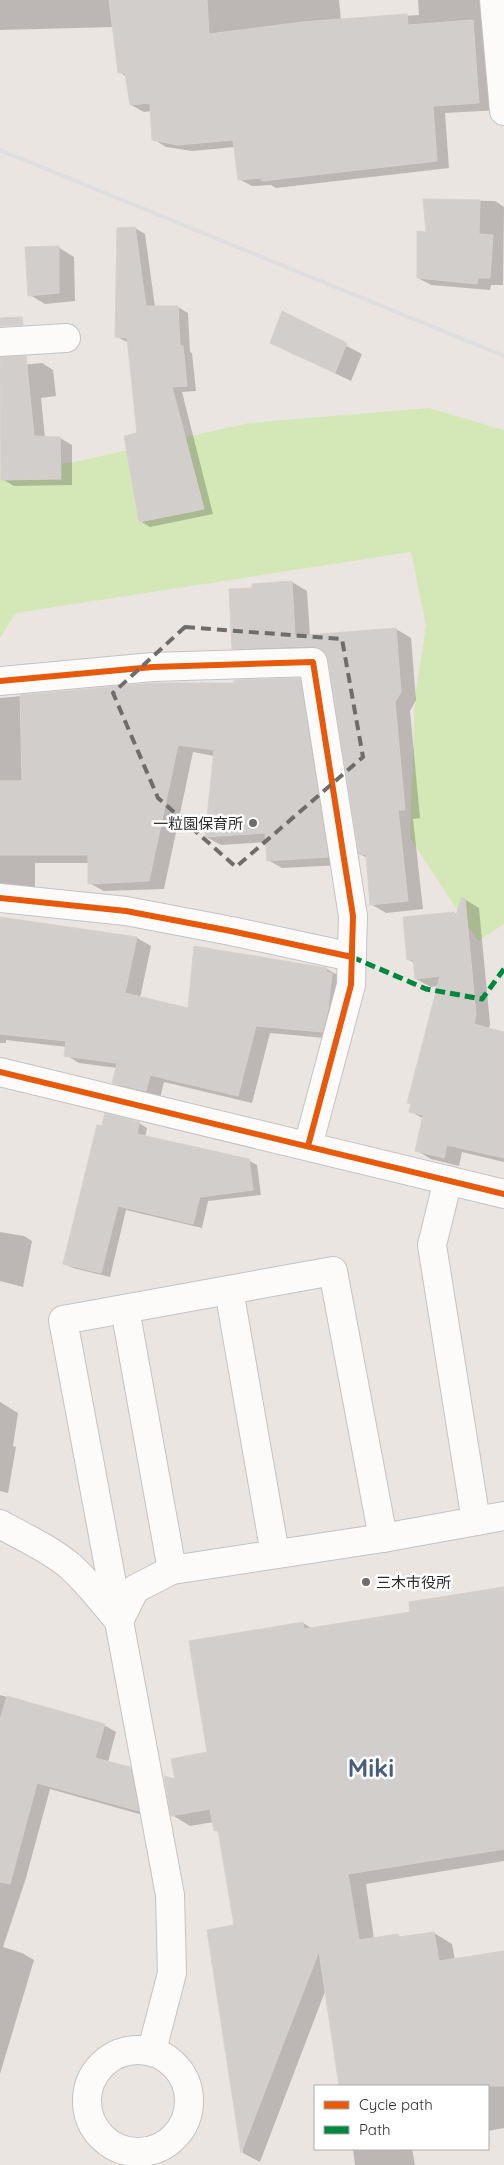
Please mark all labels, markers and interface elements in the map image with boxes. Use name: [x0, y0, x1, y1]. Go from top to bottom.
place label: 一粒園保育所: [153, 814, 243, 833]
marker: 一粒園保育所: [247, 817, 259, 829]
place label: 三木市役所: [376, 1573, 451, 1592]
marker: 三木市役所: [360, 1576, 372, 1588]
district label: Miki: [348, 1752, 394, 1783]
legend: [314, 2085, 489, 2150]
text: Cycle path: [359, 2095, 433, 2114]
text: Path: [359, 2120, 391, 2139]

